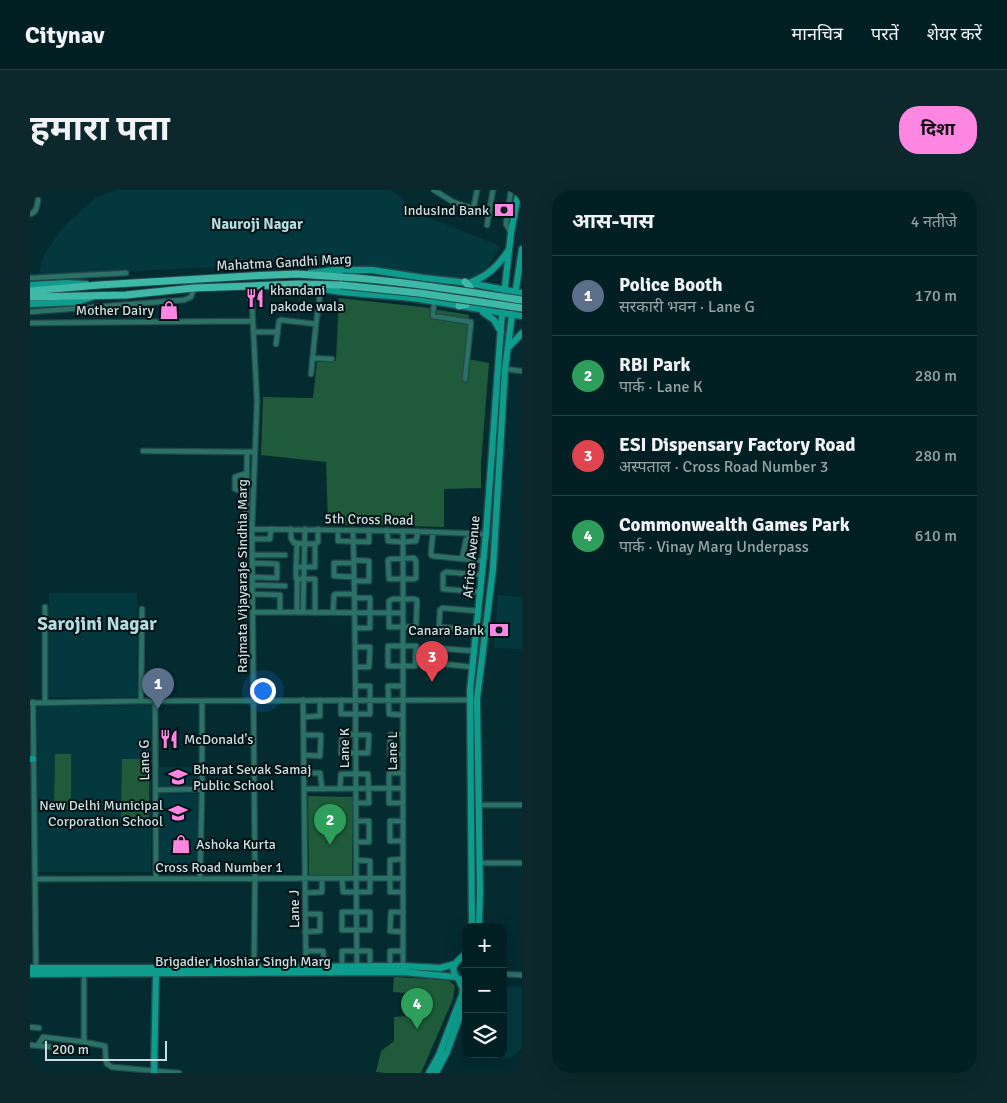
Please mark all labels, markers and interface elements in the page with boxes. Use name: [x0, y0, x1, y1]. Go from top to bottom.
text: Citynav: [25, 20, 104, 50]
text: मानचित्र: [791, 23, 843, 45]
text: परतें: [871, 23, 899, 45]
text: शेयर करें: [927, 23, 982, 45]
button: दिशा: [899, 106, 977, 154]
text: हमारा पता: [30, 107, 170, 150]
bank icon: IndusInd Bank: [493, 199, 515, 221]
place label: IndusInd Bank: [404, 202, 489, 219]
text: आस-पास: [572, 208, 654, 234]
text: 4 नतीजे: [911, 212, 957, 232]
district label: Nauroji Nagar: [211, 215, 303, 233]
street label: Mahatma Gandhi Marg: [216, 250, 352, 275]
text: Police Booth: [619, 273, 722, 297]
place label: khandani pakode wala: [270, 282, 344, 315]
text: 1: [584, 286, 592, 306]
text: 170 m: [915, 286, 957, 306]
restaurant icon: khandani pakode wala: [244, 287, 266, 309]
text: सरकारी भवन · Lane G: [619, 297, 755, 317]
shop icon: Mother Dairy: [158, 299, 180, 321]
place label: Mother Dairy: [76, 302, 154, 319]
text: RBI Park: [619, 353, 691, 377]
text: 2: [584, 366, 592, 386]
text: 280 m: [915, 366, 957, 386]
text: पार्क · Lane K: [619, 377, 703, 397]
text: ESI Dispensary Factory Road: [619, 433, 855, 457]
text: 3: [584, 446, 592, 466]
text: 280 m: [915, 446, 957, 466]
text: अस्पताल · Cross Road Number 3: [619, 457, 828, 477]
street label: Rajmata Vijayaraje Sindhia Marg: [234, 479, 251, 673]
street label: 5th Cross Road: [324, 510, 414, 529]
text: Commonwealth Games Park: [619, 513, 850, 537]
street label: Africa Avenue: [459, 515, 484, 599]
text: 4: [584, 526, 592, 546]
text: 610 m: [915, 526, 957, 546]
text: पार्क · Vinay Marg Underpass: [619, 537, 809, 557]
district label: Sarojini Nagar: [37, 612, 157, 636]
bank icon: Canara Bank: [488, 619, 510, 641]
place label: Canara Bank: [408, 622, 484, 639]
pin: 3: [416, 641, 448, 682]
pin: 1: [142, 668, 174, 709]
your location: [250, 678, 276, 704]
street label: Lane K: [336, 727, 353, 768]
restaurant icon: McDonald's: [158, 728, 180, 750]
place label: McDonald's: [184, 731, 253, 748]
street label: Lane L: [384, 731, 401, 771]
street label: Lane G: [136, 739, 153, 781]
place label: Bharat Sevak Samaj Public School: [193, 761, 311, 794]
school or university icon: Bharat Sevak Samaj Public School: [167, 766, 189, 788]
place label: New Delhi Municipal Corporation School: [39, 797, 163, 830]
school or university icon: New Delhi Municipal Corporation School: [167, 802, 189, 824]
pin: 2: [314, 804, 346, 845]
shop icon: Ashoka Kurta: [170, 833, 192, 855]
place label: Ashoka Kurta: [196, 836, 276, 853]
street label: Cross Road Number 1: [155, 859, 283, 876]
street label: Lane J: [286, 890, 303, 928]
map controls: [462, 923, 507, 1058]
button: +: [462, 923, 507, 968]
street label: Brigadier Hoshiar Singh Marg: [155, 953, 331, 970]
button: −: [462, 968, 507, 1013]
pin: 4: [401, 988, 433, 1029]
button: layers: [462, 1013, 507, 1058]
scale bar: [45, 1038, 168, 1061]
text: 200 m: [52, 1041, 89, 1058]

